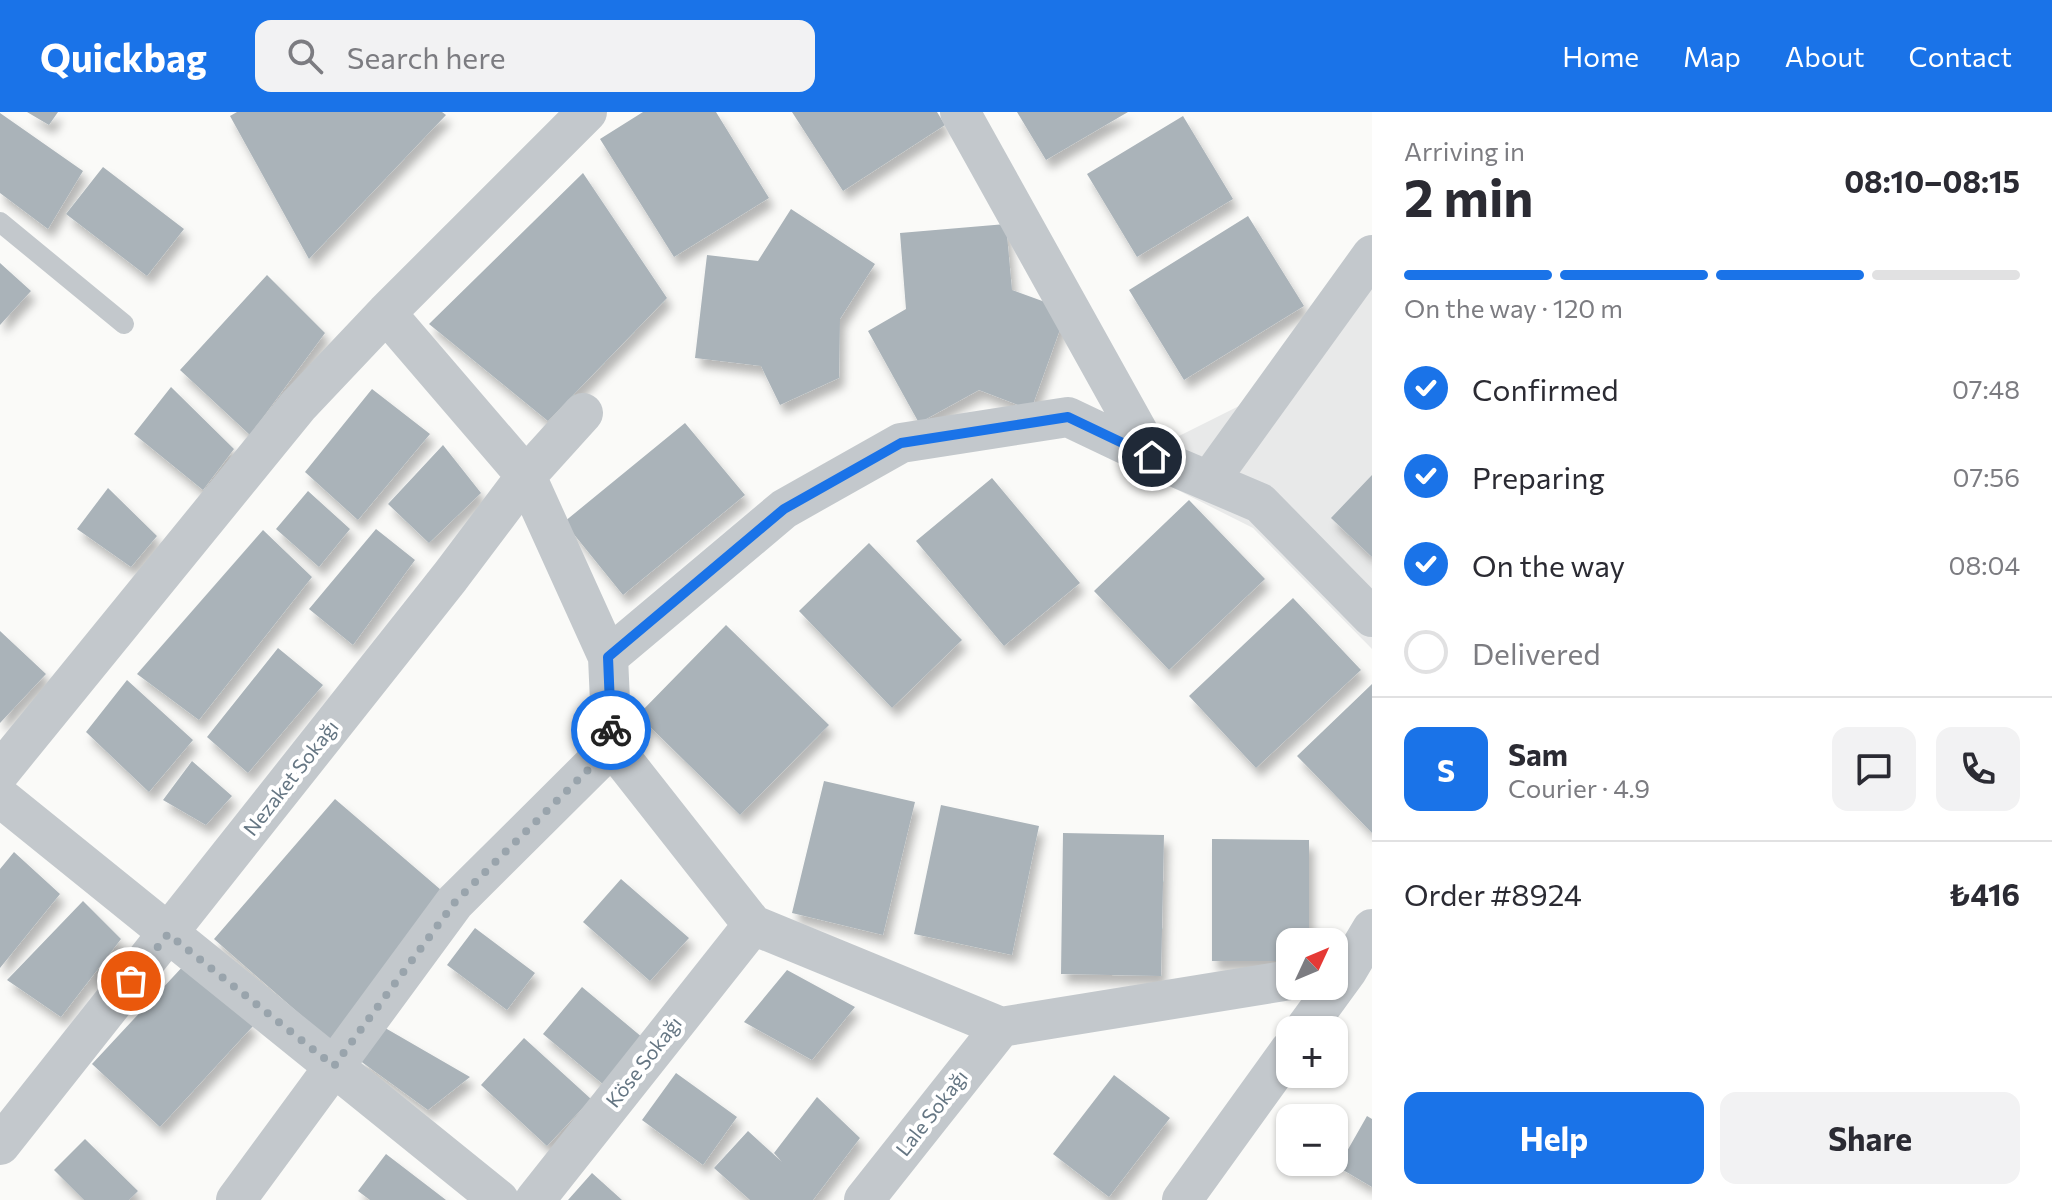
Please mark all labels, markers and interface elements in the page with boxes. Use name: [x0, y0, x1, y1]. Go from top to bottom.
search box: [255, 20, 815, 92]
text: Quickbag: [40, 33, 207, 80]
icon: search: [283, 34, 327, 78]
text: Search here: [347, 38, 505, 75]
text: Home: [1562, 39, 1639, 73]
text: Map: [1683, 39, 1741, 73]
text: About: [1785, 39, 1865, 73]
text: Contact: [1909, 39, 2012, 73]
text: Arriving in: [1404, 135, 1525, 166]
text: 08:10–08:15: [1844, 162, 2020, 199]
text: 2 min: [1404, 164, 1533, 228]
text: On the way · 120 m: [1404, 292, 1623, 323]
icon: check: [1404, 366, 1448, 410]
text: Confirmed: [1472, 370, 1619, 407]
text: 07:48: [1952, 373, 2020, 404]
pin: [1118, 423, 1186, 491]
icon: home: [1130, 435, 1174, 479]
icon: check: [1404, 454, 1448, 498]
text: Preparing: [1472, 458, 1605, 495]
text: 07:56: [1953, 461, 2020, 492]
icon: check: [1404, 542, 1448, 586]
text: On the way: [1472, 546, 1625, 583]
text: 08:04: [1949, 549, 2020, 580]
text: Delivered: [1472, 634, 1601, 671]
courier: [571, 690, 651, 770]
icon: bike: [589, 708, 633, 752]
street label: Nezaket Sokağı: [238, 715, 343, 840]
button: chat: [1832, 727, 1916, 811]
button: phone: [1936, 727, 2020, 811]
text: Sam: [1508, 735, 1568, 772]
text: S: [1437, 751, 1455, 788]
text: Courier · 4.9: [1508, 772, 1650, 803]
text: Order #8924: [1404, 875, 1582, 912]
text: ₺416: [1949, 875, 2020, 912]
north arrow: [1276, 928, 1348, 1000]
map controls: [1276, 928, 1348, 1176]
pin: [97, 947, 165, 1015]
icon: bag: [109, 959, 153, 1003]
street label: Köse Sokağı: [600, 1011, 686, 1112]
button: +: [1276, 1016, 1348, 1088]
street label: Lale Sokağı: [890, 1065, 972, 1160]
button: Help: [1404, 1092, 1704, 1184]
button: Share: [1720, 1092, 2020, 1184]
button: −: [1276, 1104, 1348, 1176]

